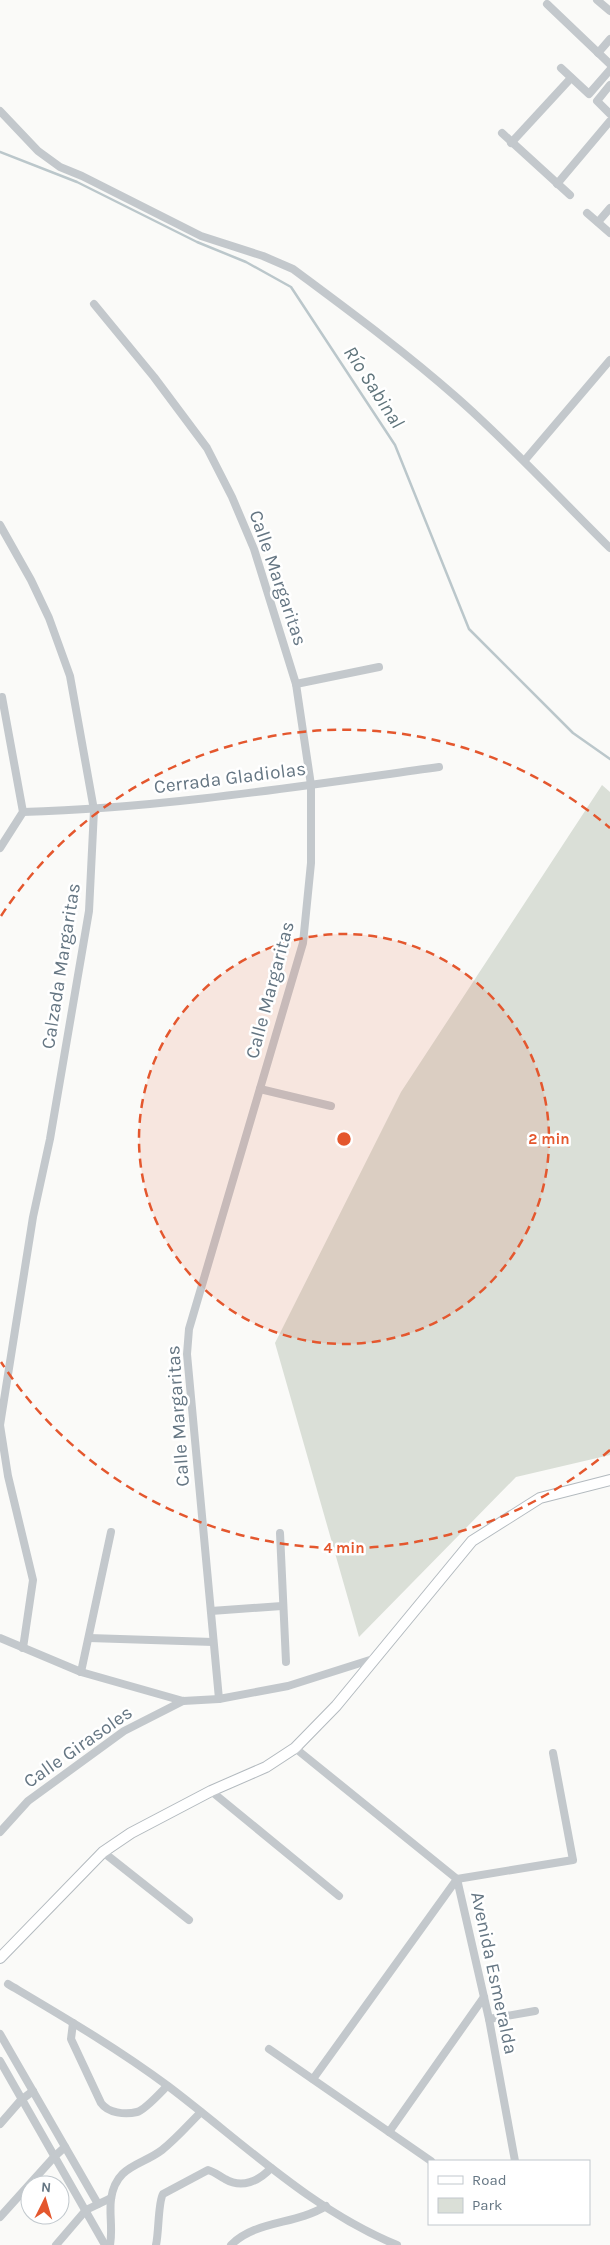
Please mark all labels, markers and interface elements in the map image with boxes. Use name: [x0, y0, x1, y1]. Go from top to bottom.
water label: Río Sabinal: [339, 342, 409, 432]
street label: Calle Margaritas: [245, 508, 311, 648]
street label: Cerrada Gladiolas: [153, 758, 307, 798]
street label: Calzada Margaritas: [37, 882, 85, 1050]
street label: Calle Margaritas: [241, 919, 299, 1061]
centre of rings: [335, 1130, 353, 1148]
text: 2 min: [528, 1130, 570, 1148]
street label: Calle Margaritas: [162, 1345, 194, 1487]
text: 4 min: [323, 1539, 365, 1557]
street label: Calle Girasoles: [19, 1701, 137, 1793]
street label: Avenida Esmeralda: [466, 1890, 522, 2056]
legend: [428, 2160, 590, 2225]
text: Road: [472, 2171, 507, 2189]
north arrow: [20, 2175, 70, 2225]
text: N: [40, 2179, 52, 2196]
text: Park: [472, 2196, 502, 2214]

